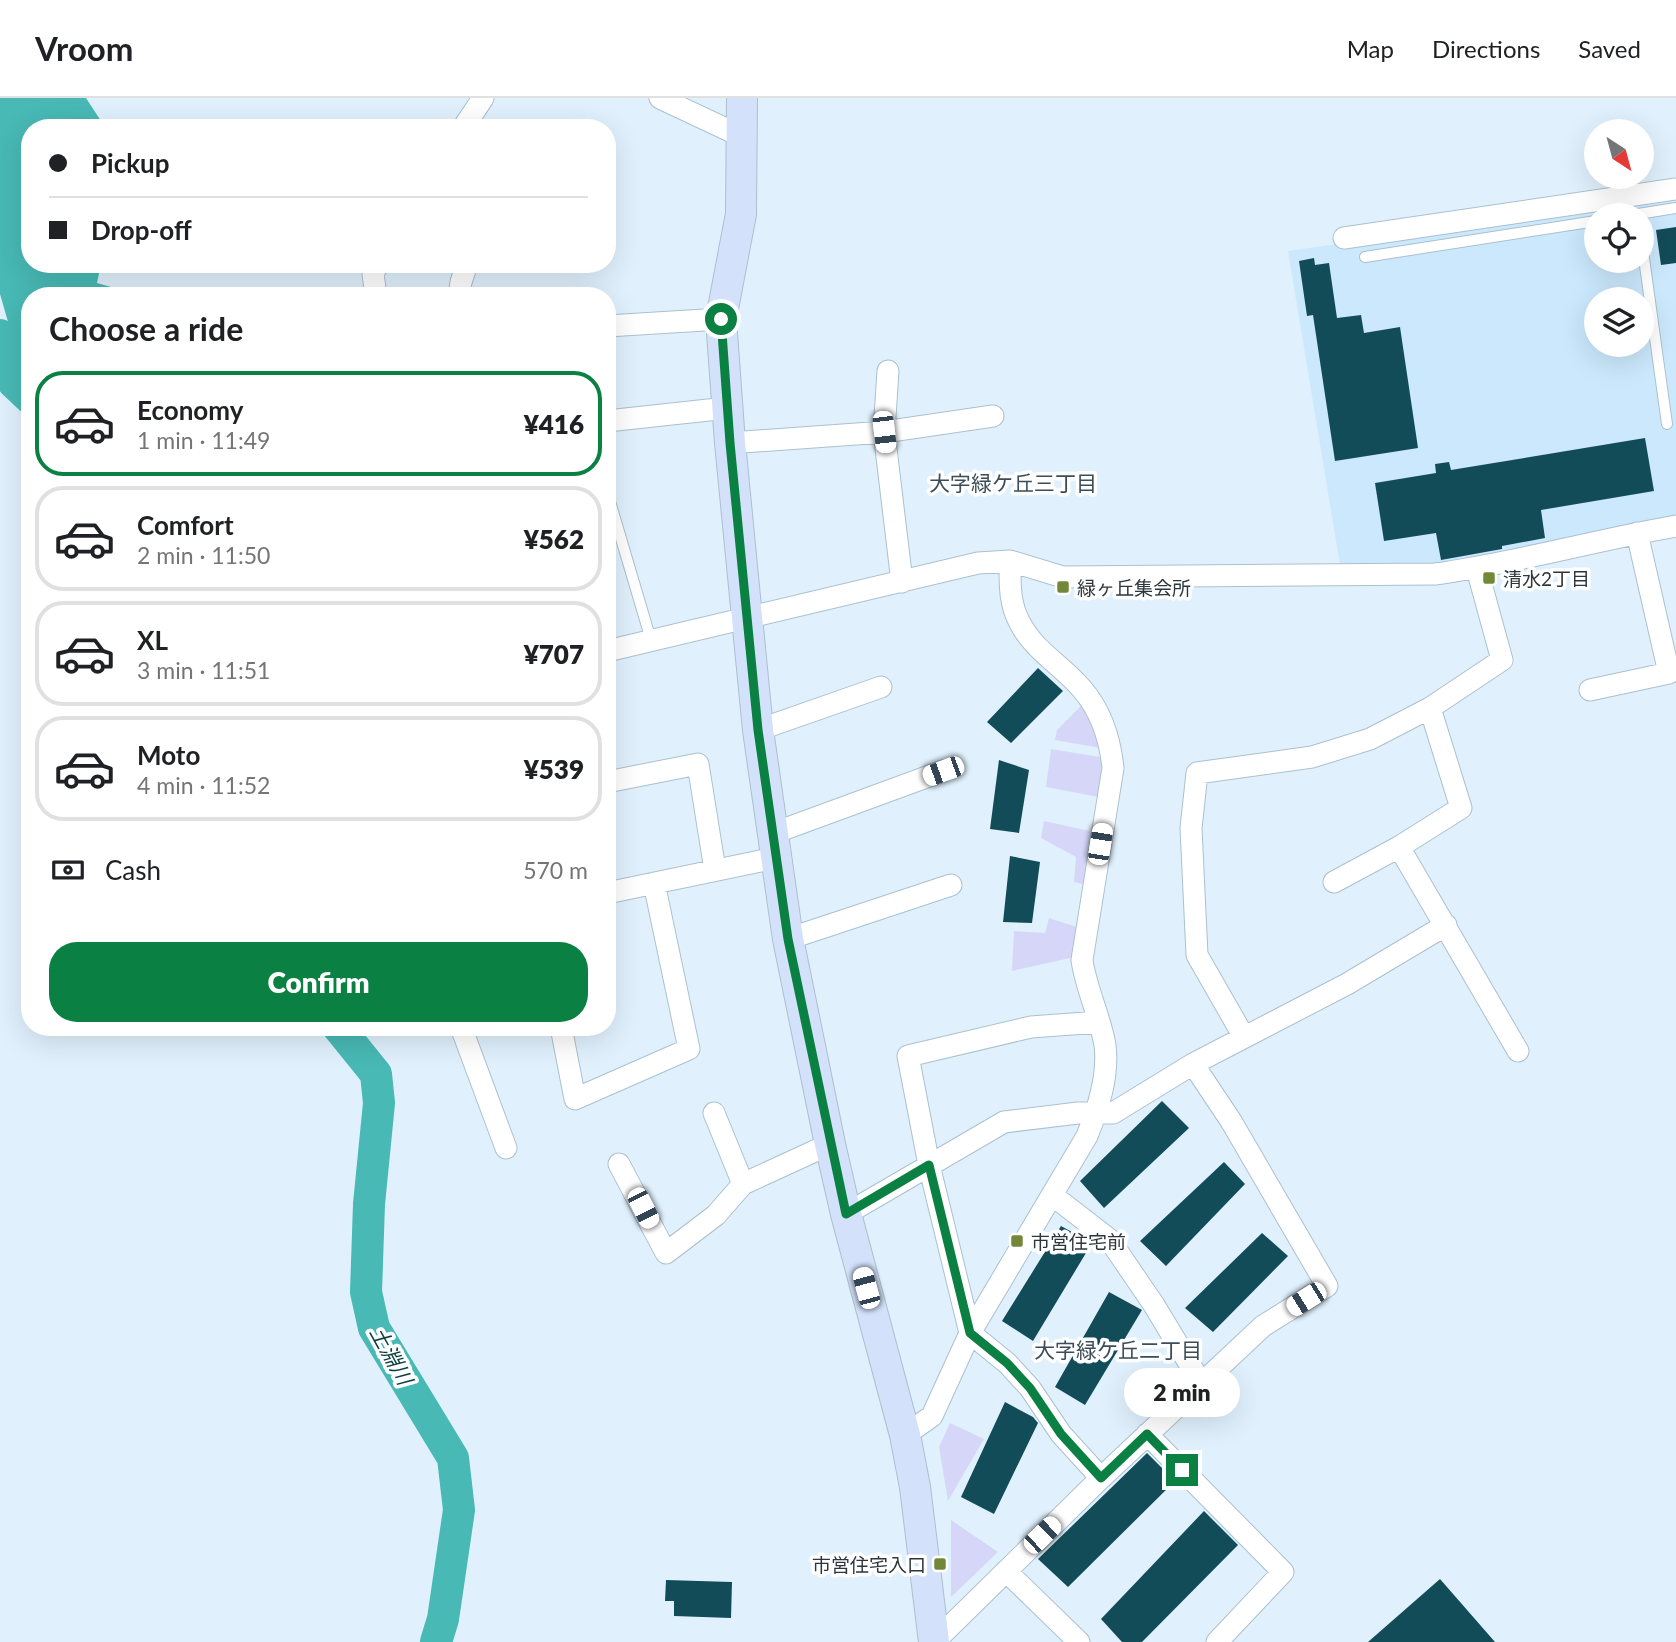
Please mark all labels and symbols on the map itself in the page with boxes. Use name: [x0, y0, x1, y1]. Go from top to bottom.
north arrow: [1584, 119, 1654, 189]
route start: [705, 303, 737, 335]
car: [872, 410, 897, 454]
district label: 大字緑ケ丘三丁目: [929, 470, 1097, 495]
place label: 清水2丁目: [1503, 567, 1590, 590]
marker: 清水2丁目: [1481, 570, 1497, 586]
place label: 緑ヶ丘集会所: [1077, 576, 1191, 599]
marker: 緑ヶ丘集会所: [1055, 579, 1071, 595]
car: [920, 754, 967, 788]
car: [1087, 822, 1114, 866]
car: [625, 1185, 662, 1231]
place label: 市営住宅前: [1031, 1230, 1126, 1253]
marker: 市営住宅前: [1009, 1233, 1025, 1249]
car: [851, 1265, 882, 1311]
car: [1283, 1279, 1330, 1319]
water label: 土淵川: [366, 1321, 419, 1390]
district label: 大字緑ケ丘二丁目: [1034, 1337, 1202, 1362]
callout: 2 min: [1124, 1368, 1240, 1418]
route end: [1166, 1454, 1198, 1486]
car: [1020, 1513, 1065, 1557]
place label: 市営住宅入口: [812, 1553, 926, 1576]
marker: 市営住宅入口: [932, 1556, 948, 1572]

